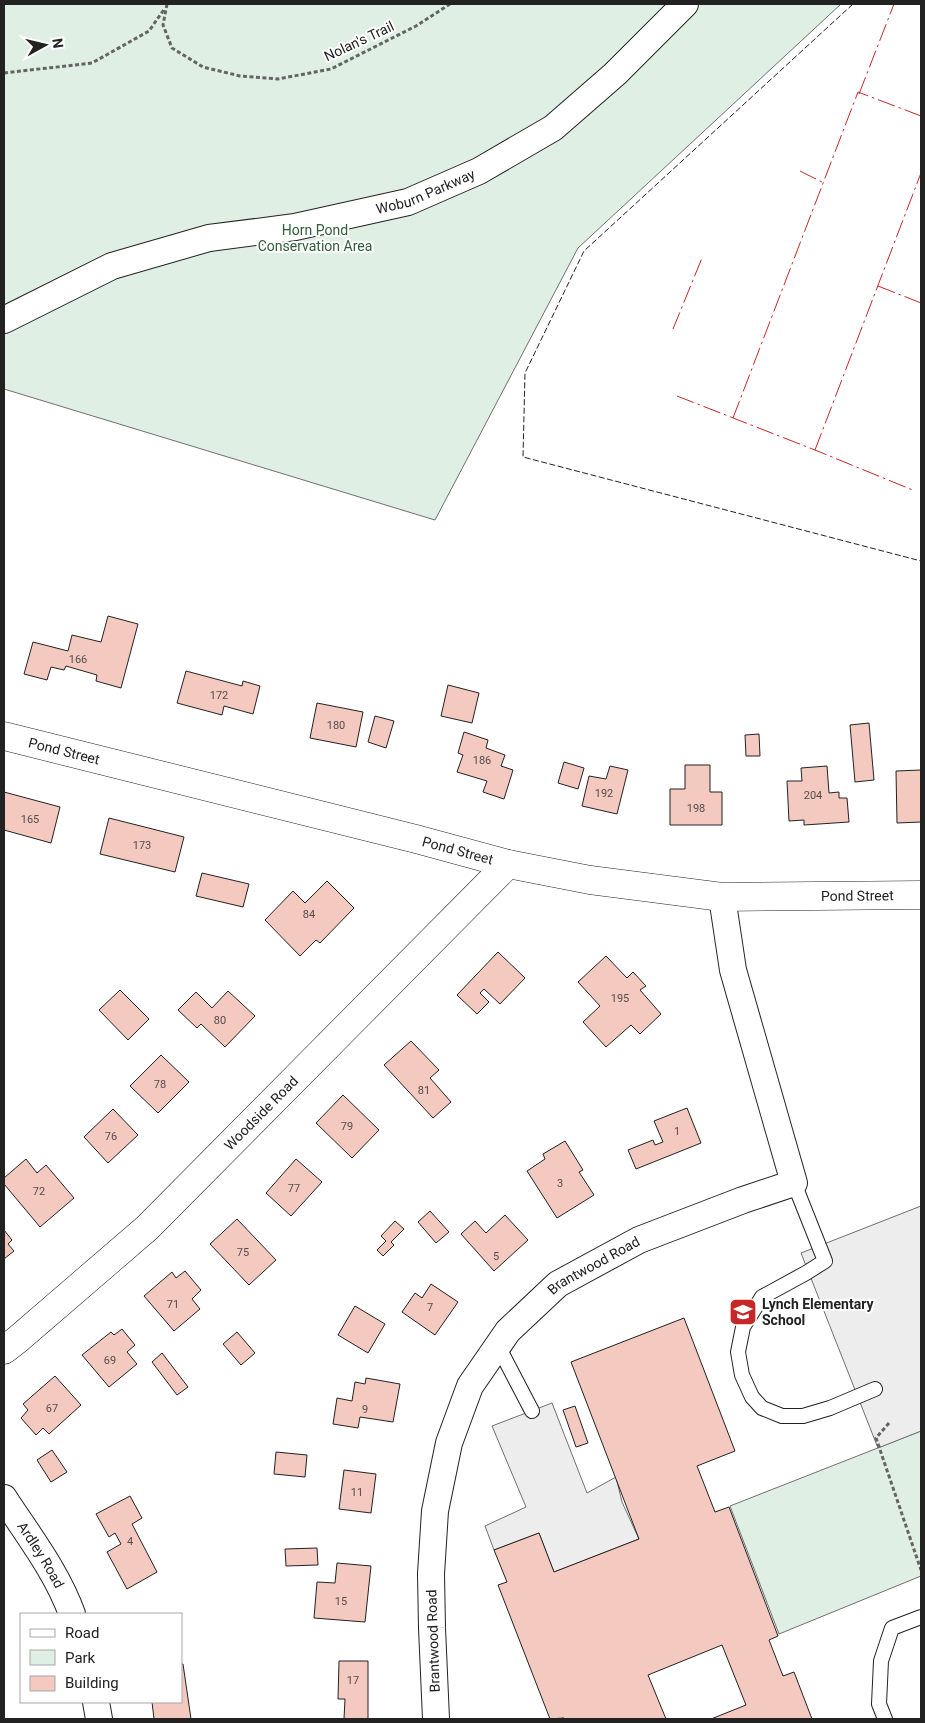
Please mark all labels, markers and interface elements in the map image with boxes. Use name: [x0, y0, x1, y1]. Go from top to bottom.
street label: Nolan's Trail: [322, 18, 396, 64]
north arrow: [20, 20, 70, 70]
text: N: [49, 37, 66, 49]
street label: Woburn Parkway: [375, 166, 478, 217]
park label: Horn Pond Conservation Area: [258, 222, 372, 254]
house number: 166: [69, 653, 87, 666]
house number: 172: [210, 689, 228, 702]
house number: 180: [327, 719, 345, 732]
street label: Pond Street: [27, 734, 102, 768]
house number: 186: [473, 754, 491, 767]
house number: 192: [595, 787, 613, 800]
house number: 204: [804, 789, 822, 802]
house number: 198: [687, 802, 705, 815]
house number: 165: [21, 813, 39, 826]
street label: Pond Street: [421, 833, 495, 868]
house number: 173: [133, 839, 151, 852]
street label: Pond Street: [821, 887, 894, 904]
house number: 84: [303, 908, 315, 921]
house number: 195: [611, 992, 629, 1005]
house number: 80: [214, 1014, 226, 1027]
street label: Woodside Road: [221, 1073, 301, 1153]
house number: 78: [154, 1078, 166, 1091]
house number: 81: [418, 1084, 430, 1097]
house number: 79: [341, 1120, 353, 1133]
house number: 1: [674, 1125, 680, 1138]
house number: 76: [105, 1130, 117, 1143]
house number: 3: [557, 1177, 563, 1190]
house number: 77: [288, 1182, 300, 1195]
house number: 72: [33, 1185, 45, 1198]
street label: Brantwood Road: [544, 1233, 642, 1298]
house number: 75: [237, 1246, 249, 1259]
house number: 5: [493, 1250, 499, 1263]
place label: Lynch Elementary School: [762, 1296, 874, 1328]
school or university icon: Lynch Elementary School: [728, 1297, 758, 1327]
house number: 71: [167, 1298, 179, 1311]
house number: 7: [427, 1301, 433, 1314]
house number: 69: [104, 1354, 116, 1367]
house number: 67: [46, 1402, 58, 1415]
house number: 9: [362, 1403, 368, 1416]
house number: 11: [351, 1486, 363, 1499]
street label: Ardley Road: [14, 1519, 67, 1591]
house number: 4: [127, 1535, 133, 1548]
street label: Brantwood Road: [423, 1589, 443, 1693]
house number: 15: [335, 1595, 347, 1608]
legend: [20, 1613, 182, 1703]
text: Road: [65, 1624, 99, 1642]
text: Park: [65, 1649, 96, 1667]
text: Building: [65, 1674, 119, 1692]
house number: 17: [347, 1674, 359, 1687]

